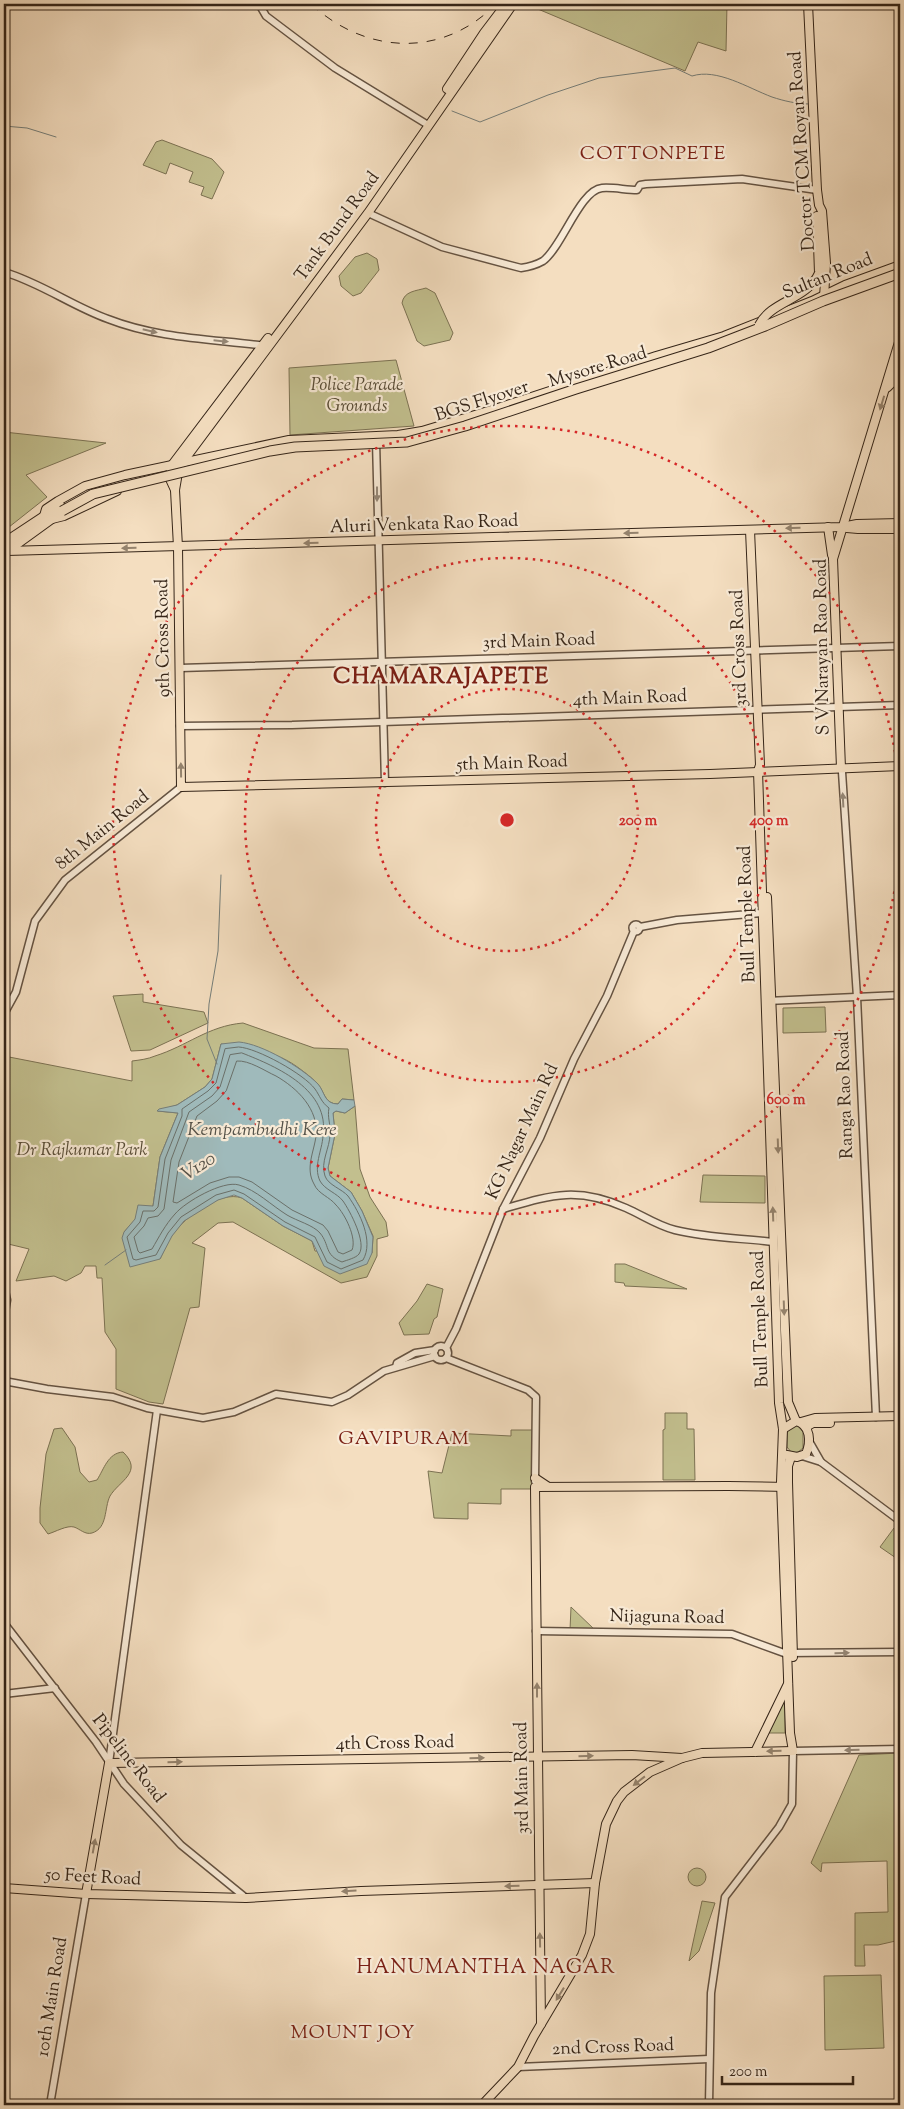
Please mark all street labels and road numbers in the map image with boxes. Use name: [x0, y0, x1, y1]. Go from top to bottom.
street label: Doctor TCM Royan Road: [783, 50, 823, 252]
street label: Tank Bund Road: [289, 167, 387, 287]
street label: Sultan Road: [779, 247, 877, 307]
street label: Mysore Road: [546, 341, 650, 395]
street label: BGS Flyover: [432, 375, 533, 429]
street label: Aluri Venkata Rao Road: [329, 509, 519, 541]
street label: S V Narayan Rao Road: [808, 558, 838, 736]
street label: 9th Cross Road: [150, 579, 178, 697]
street label: 3rd Cross Road: [725, 589, 755, 707]
street label: 3rd Main Road: [482, 627, 596, 657]
street label: 4th Main Road: [572, 684, 688, 714]
street label: 5th Main Road: [455, 749, 568, 779]
street label: 8th Main Road: [50, 785, 156, 877]
street label: Bull Temple Road: [733, 845, 763, 983]
street label: Ranga Rao Road: [831, 1031, 861, 1159]
street label: KG Nagar Main Rd: [480, 1060, 566, 1204]
street label: Bull Temple Road: [746, 1250, 776, 1388]
street label: Nijaguna Road: [609, 1604, 725, 1632]
street label: Pipeline Road: [85, 1709, 171, 1809]
street label: 3rd Main Road: [509, 1721, 537, 1835]
street label: 4th Cross Road: [335, 1730, 455, 1758]
street label: 50 Feet Road: [43, 1862, 142, 1894]
street label: 10th Main Road: [31, 1935, 75, 2059]
street label: 2nd Cross Road: [551, 2033, 675, 2063]

